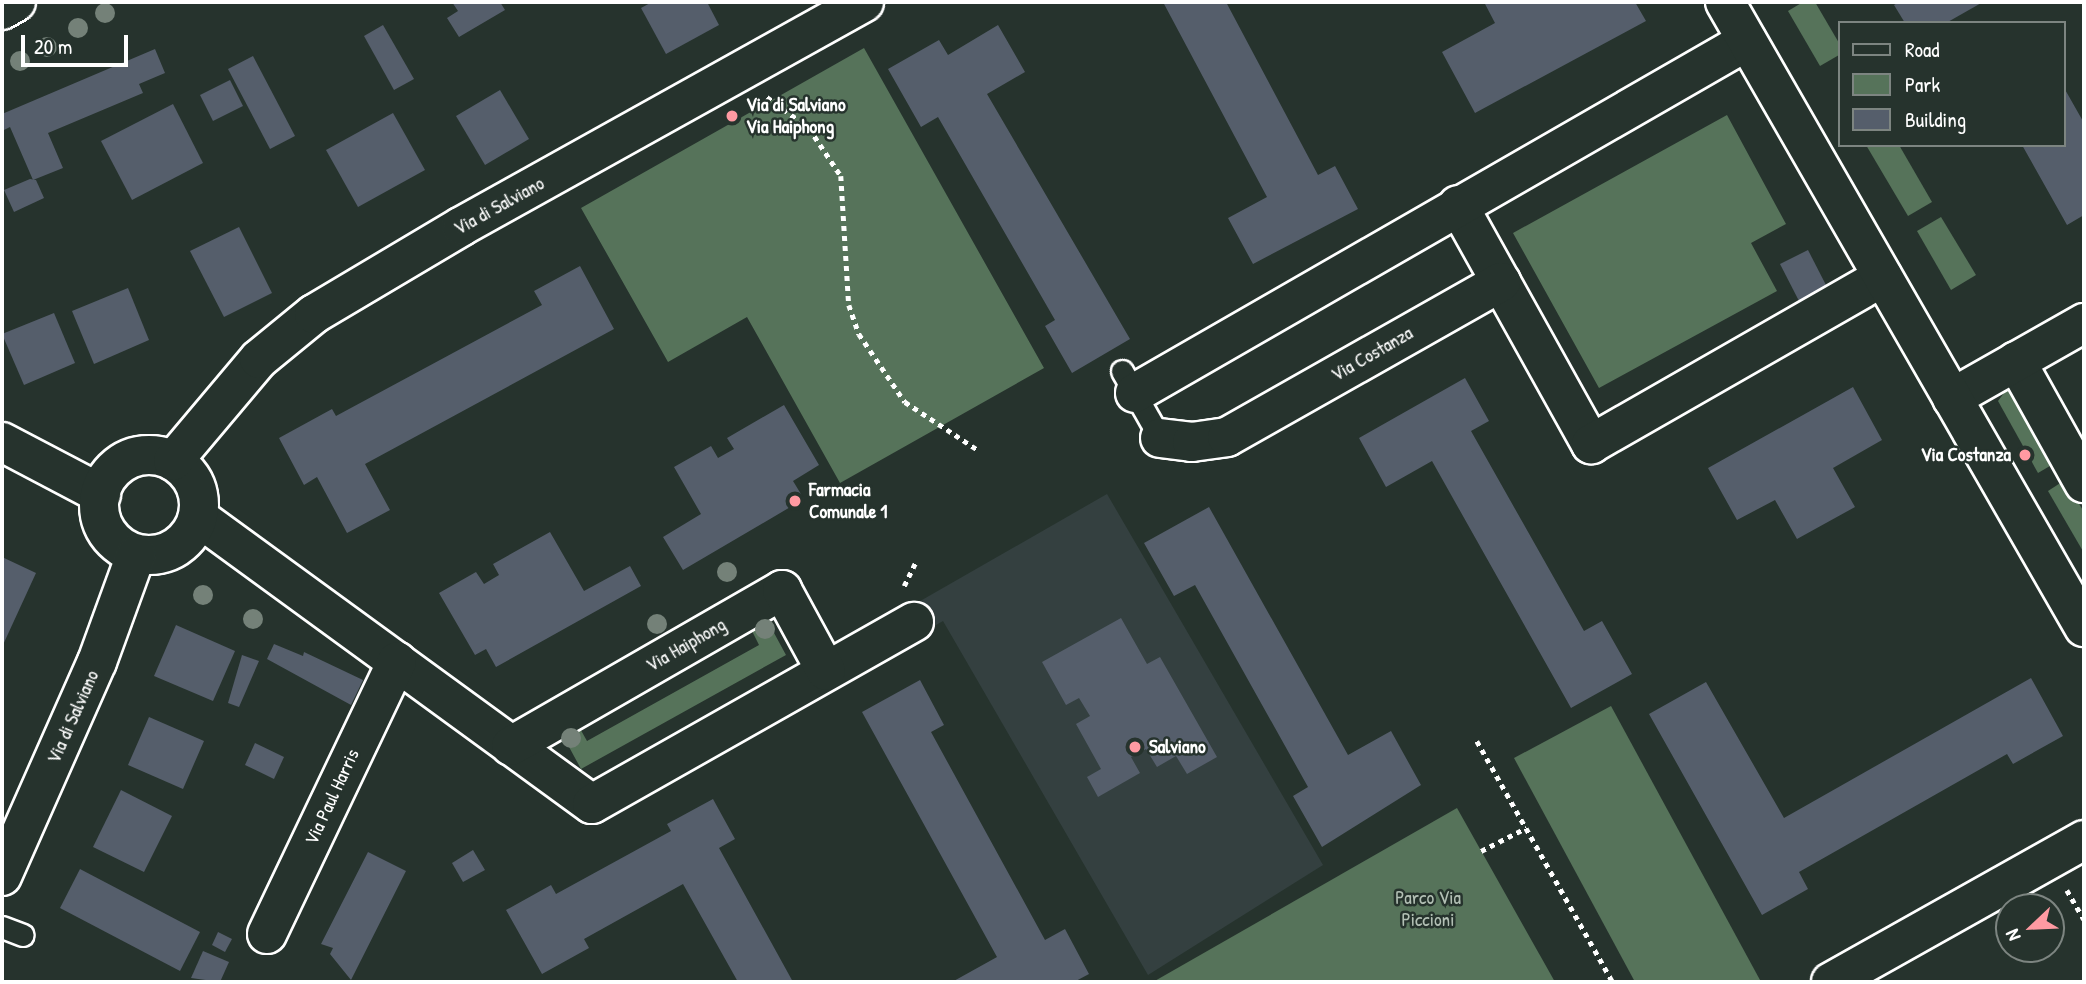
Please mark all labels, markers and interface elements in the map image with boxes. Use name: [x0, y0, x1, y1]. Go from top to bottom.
scale bar: [24, 21, 131, 65]
legend: [1838, 21, 2065, 147]
text: 20 m: [34, 32, 72, 61]
text: Road: [1905, 35, 1939, 64]
text: Park: [1905, 70, 1940, 99]
place label: Via di Salviano Via Haiphong: [746, 94, 846, 138]
text: Building: [1905, 105, 1966, 134]
marker: Via di Salviano Via Haiphong: [724, 108, 740, 124]
street label: Via di Salviano: [450, 172, 548, 240]
street label: Via Costanza: [1327, 322, 1417, 386]
place label: Via Costanza: [1921, 444, 2011, 466]
marker: Via Costanza: [2017, 447, 2033, 463]
place label: Farmacia Comunale 1: [809, 479, 888, 523]
marker: Farmacia Comunale 1: [787, 493, 803, 509]
street label: Via Haiphong: [642, 613, 730, 677]
street label: Via di Salviano: [42, 667, 104, 767]
place label: Salviano: [1149, 736, 1206, 758]
marker: Salviano: [1127, 739, 1143, 755]
street label: Via Paul Harris: [300, 746, 364, 848]
park label: Parco Via Piccioni: [1395, 887, 1461, 931]
north arrow: [1995, 893, 2065, 963]
text: N: [1999, 926, 2026, 945]

